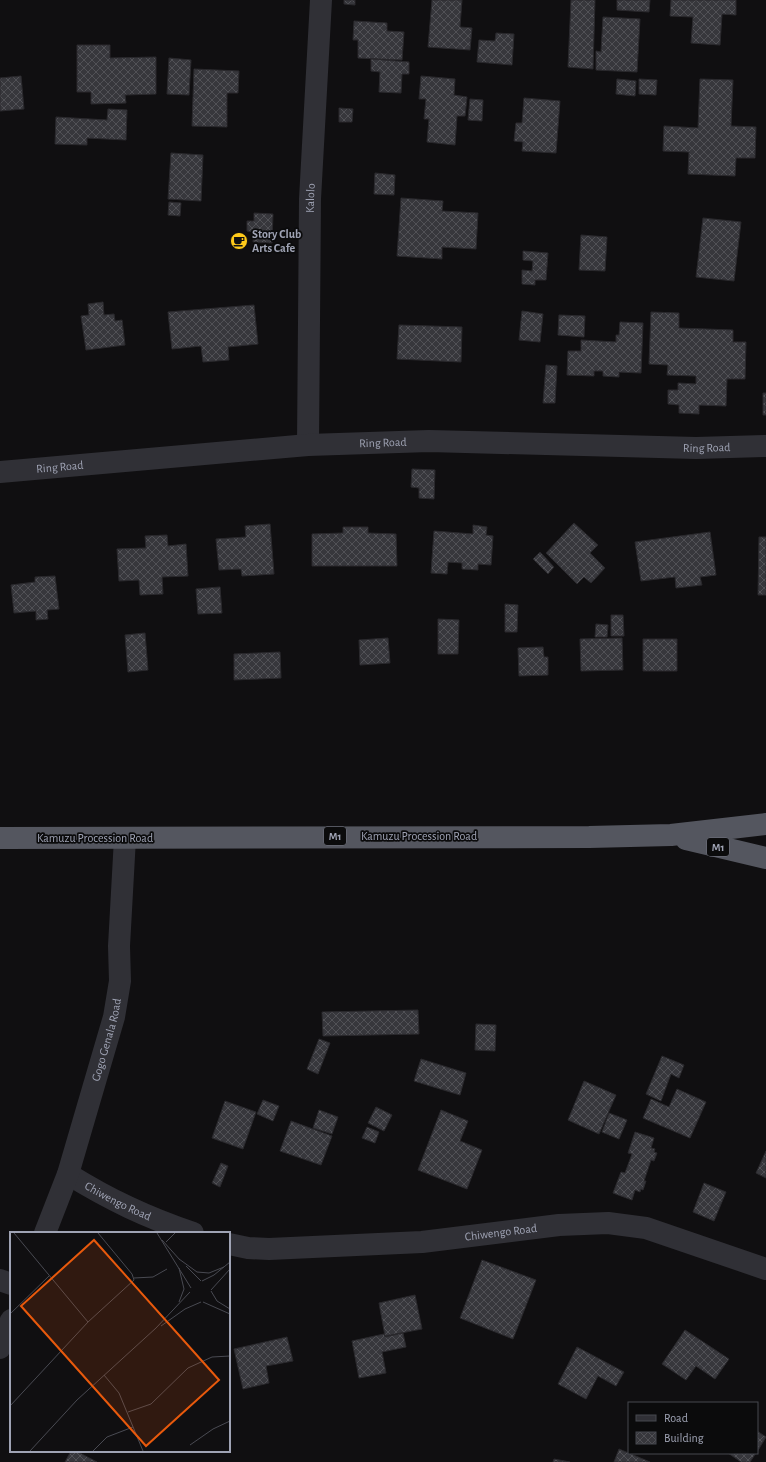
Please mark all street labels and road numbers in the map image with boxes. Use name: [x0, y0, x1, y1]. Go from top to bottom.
street label: Kalolo: [304, 183, 317, 213]
street label: Ring Road: [359, 436, 407, 449]
street label: Ring Road: [683, 441, 731, 454]
street label: Ring Road: [36, 459, 84, 475]
road number: M1: [324, 827, 346, 845]
street label: Kamuzu Procession Road: [361, 830, 477, 842]
street label: Kamuzu Procession Road: [37, 832, 153, 844]
road number: M1: [707, 838, 729, 856]
street label: Gogo Genala Road: [90, 998, 123, 1083]
street label: Chiwengo Road: [83, 1179, 153, 1223]
street label: Chiwengo Road: [464, 1222, 538, 1243]

